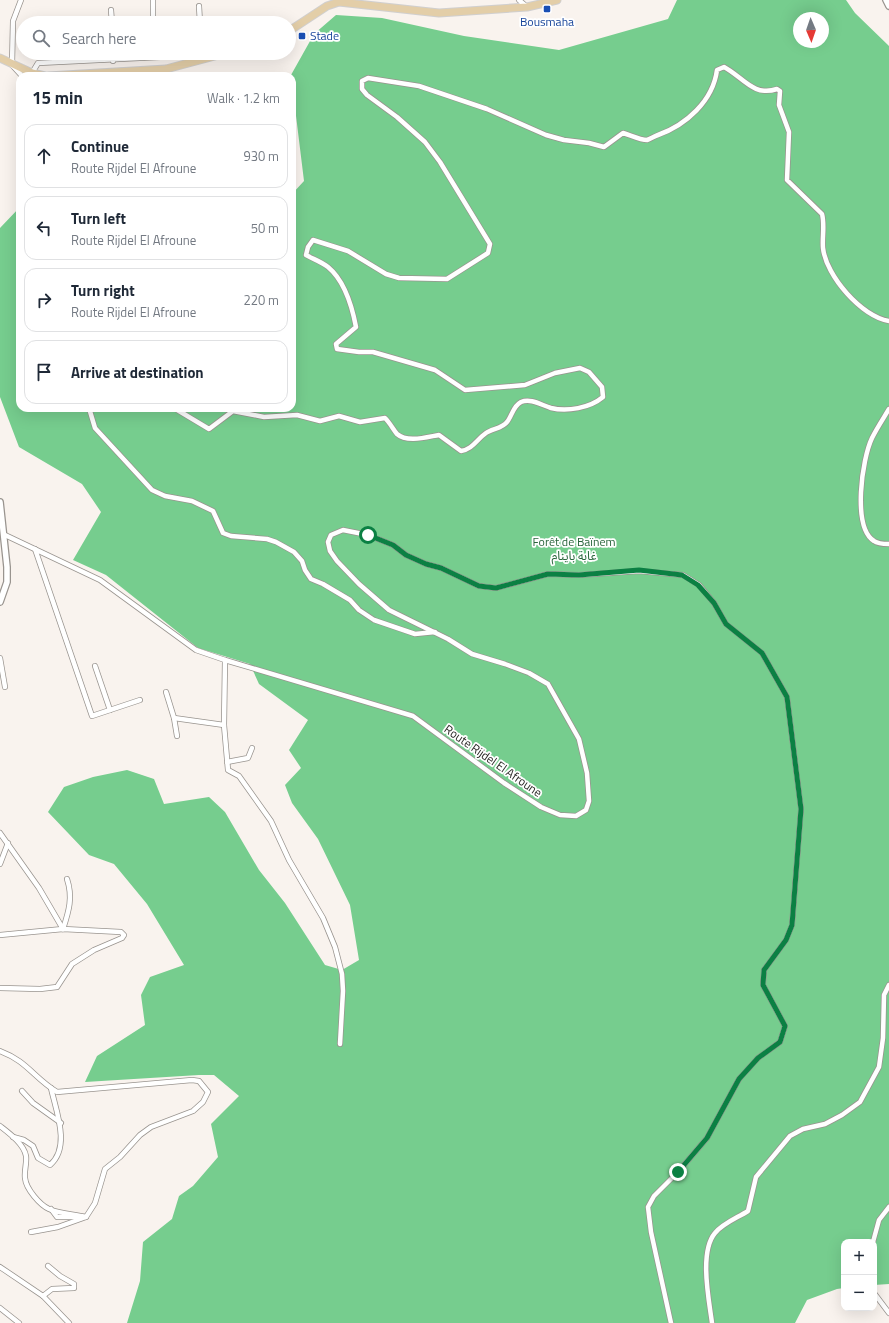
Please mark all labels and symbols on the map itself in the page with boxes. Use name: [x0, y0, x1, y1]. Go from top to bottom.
marker: Bousmaha: [542, 4, 552, 14]
place label: Bousmaha: [520, 12, 574, 31]
north arrow: [793, 12, 829, 48]
place label: Stade: [310, 26, 339, 45]
marker: Stade: [297, 31, 307, 41]
route start: [359, 526, 377, 544]
park label: Forêt de Baïnem غابة باينام: [533, 532, 615, 565]
street label: Route Rijdel El Afroune: [440, 720, 546, 802]
route end: [669, 1163, 687, 1181]

